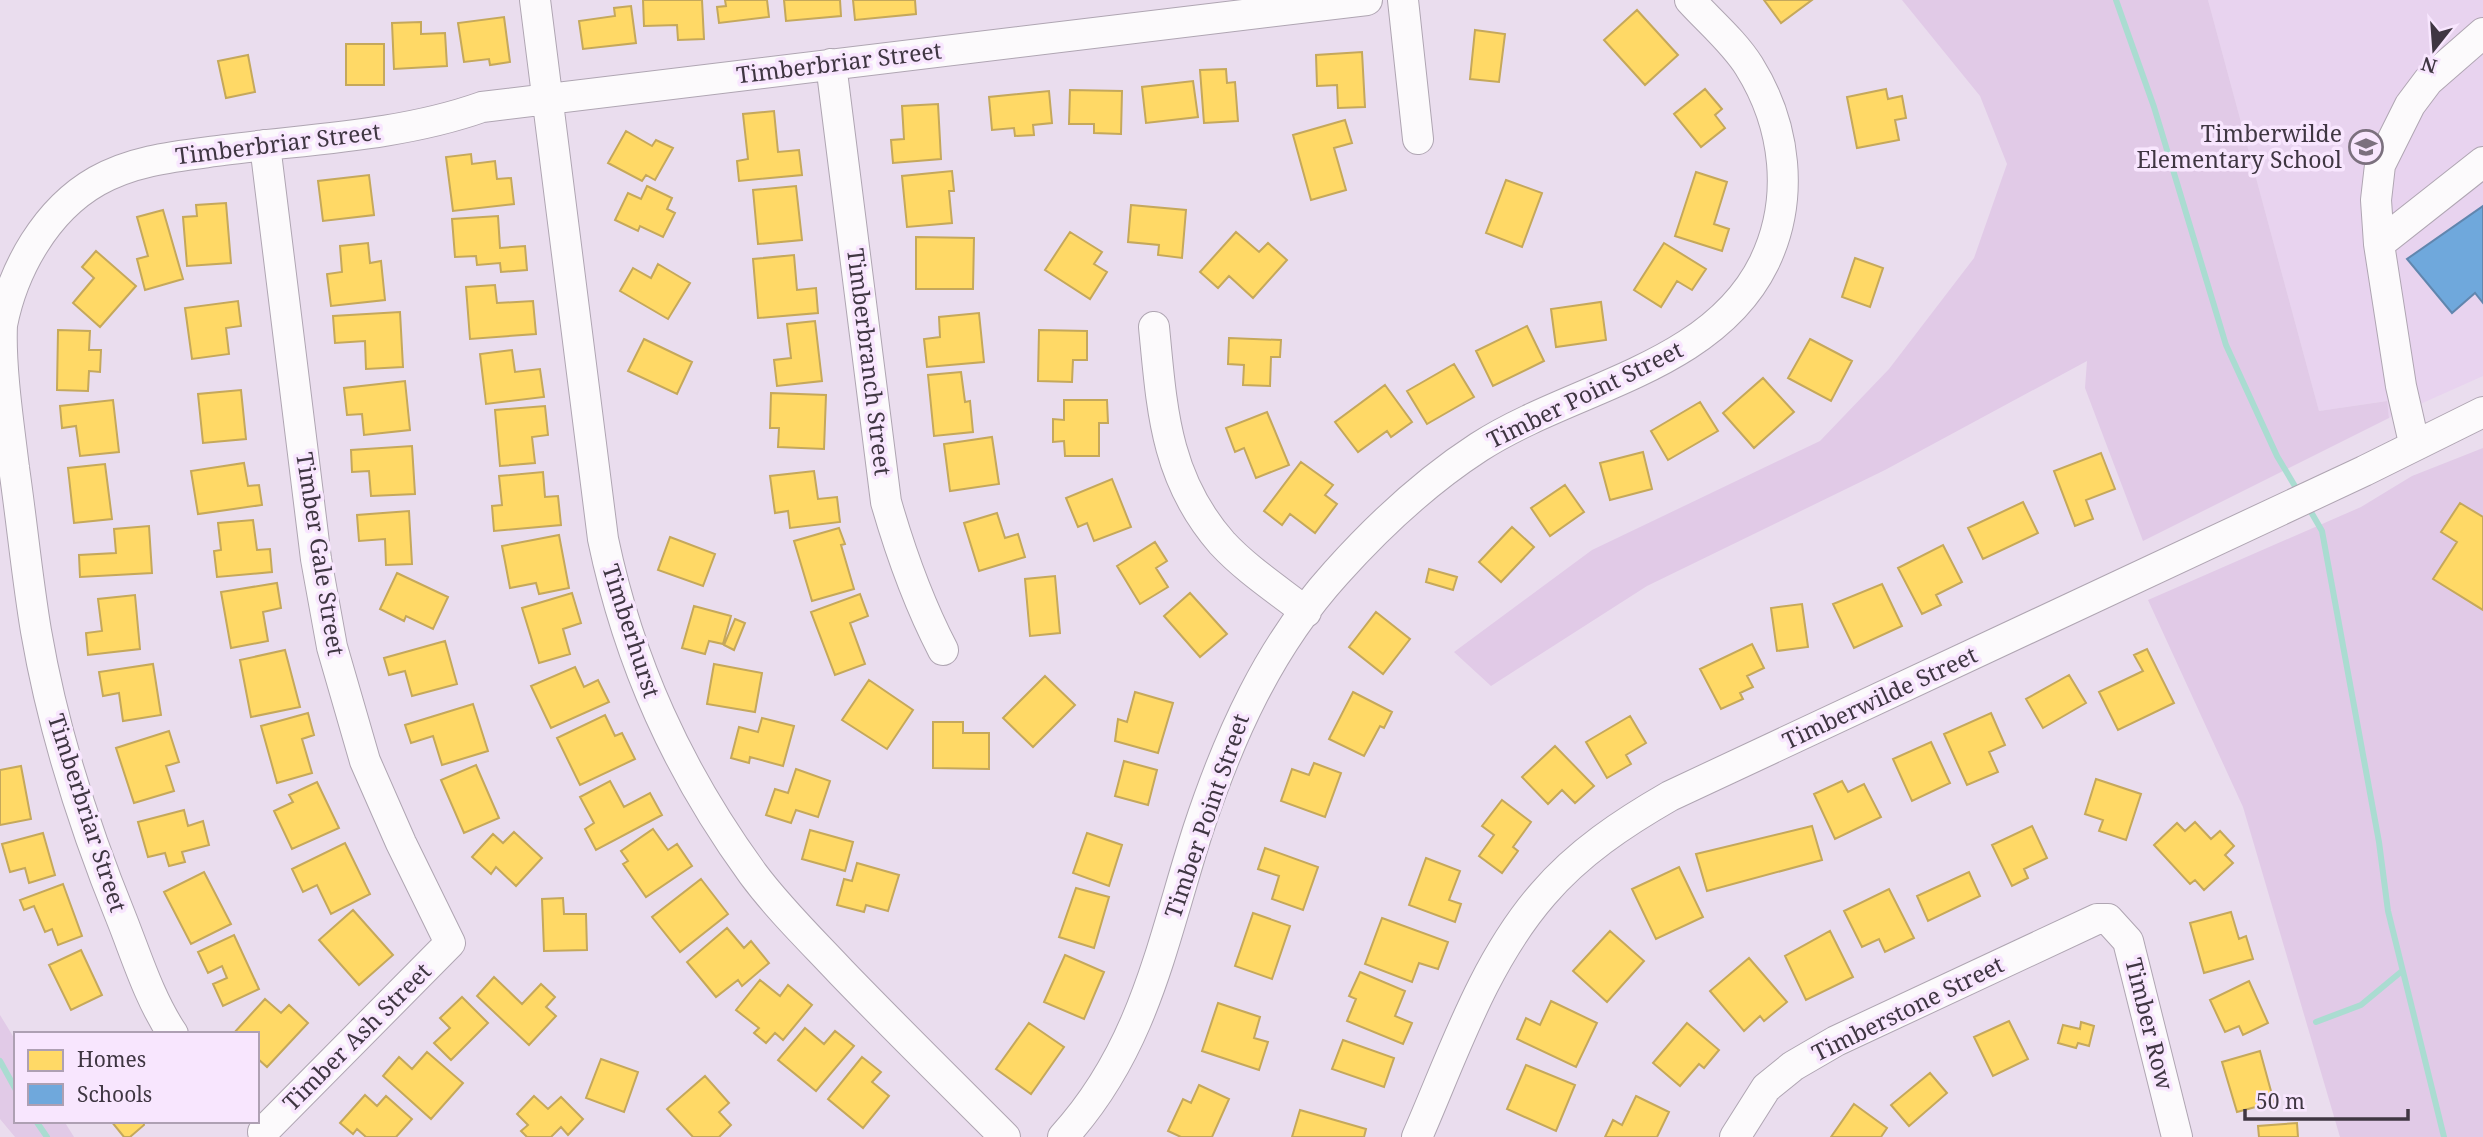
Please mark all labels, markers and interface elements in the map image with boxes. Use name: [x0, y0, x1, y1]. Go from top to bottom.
north arrow: [2399, 14, 2469, 84]
street label: Timberbriar Street: [734, 34, 943, 90]
text: N: [2418, 51, 2440, 80]
street label: Timberbriar Street: [173, 115, 382, 171]
place label: Timberwilde Elementary School: [2136, 117, 2342, 175]
school or university icon: Timberwilde Elementary School: [2347, 128, 2385, 166]
street label: Timberbranch Street: [840, 246, 900, 477]
street label: Timber Point Street: [1481, 333, 1688, 455]
street label: Timber Gale Street: [289, 450, 353, 658]
street label: Timberhurst: [595, 560, 669, 702]
street label: Timberwilde Street: [1777, 638, 1982, 756]
street label: Timberbriar Street: [41, 709, 135, 916]
street label: Timber Point Street: [1156, 709, 1256, 922]
street label: Timberstone Street: [1806, 948, 2009, 1068]
street label: Timber Ash Street: [275, 955, 438, 1118]
street label: Timber Row: [2118, 955, 2182, 1093]
legend: [14, 1032, 259, 1123]
text: Homes: [77, 1045, 146, 1073]
scale bar: [2245, 1078, 2408, 1122]
text: Schools: [77, 1080, 152, 1108]
text: 50 m: [2256, 1087, 2305, 1115]

